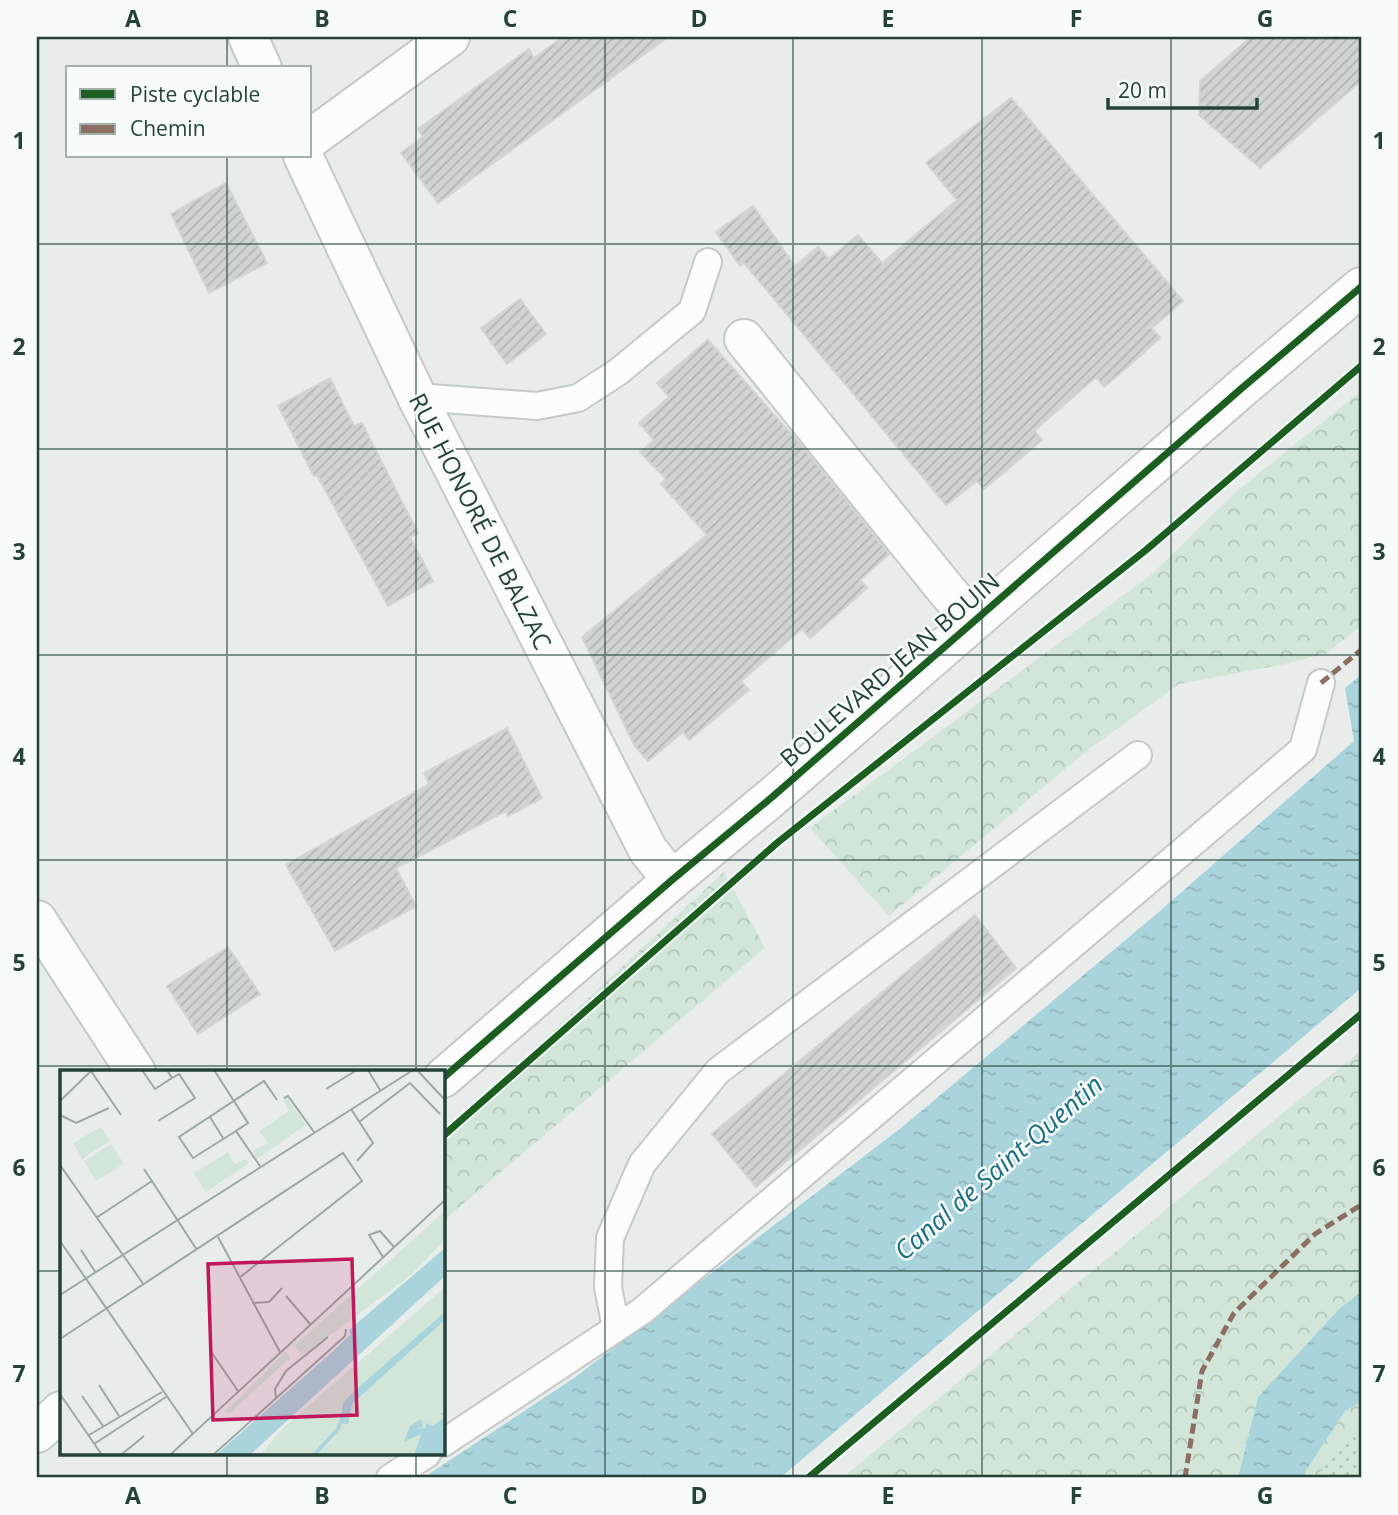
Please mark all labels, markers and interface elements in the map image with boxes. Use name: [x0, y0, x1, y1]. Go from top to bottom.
text: A: [125, 2, 141, 34]
text: B: [314, 2, 330, 34]
text: C: [503, 2, 517, 34]
text: D: [690, 2, 708, 34]
text: E: [882, 2, 894, 34]
text: F: [1070, 2, 1082, 34]
text: G: [1257, 2, 1273, 34]
legend: [66, 66, 312, 158]
scale bar: [1108, 66, 1256, 110]
text: 20 m: [1118, 76, 1167, 104]
text: Piste cyclable: [130, 80, 260, 108]
text: Chemin: [130, 114, 206, 142]
text: 1: [12, 124, 26, 156]
text: 1: [1372, 124, 1386, 156]
text: 2: [12, 330, 26, 362]
text: 2: [1372, 330, 1386, 362]
street label: RUE HONORÉ DE BALZAC: [402, 387, 560, 655]
text: 3: [12, 535, 26, 567]
text: 3: [1372, 535, 1386, 567]
street label: BOULEVARD JEAN BOUIN: [772, 564, 1006, 774]
text: 4: [12, 740, 26, 772]
text: 4: [1372, 740, 1386, 772]
text: 5: [12, 946, 26, 978]
text: 5: [1372, 946, 1386, 978]
water label: Canal de Saint-Quentin: [886, 1066, 1110, 1268]
inset map: [60, 1070, 444, 1456]
text: 6: [12, 1151, 26, 1183]
text: 6: [1372, 1151, 1386, 1183]
text: 7: [12, 1357, 26, 1389]
text: 7: [1372, 1357, 1386, 1389]
text: A: [125, 1479, 141, 1511]
text: B: [314, 1479, 330, 1511]
text: C: [503, 1479, 517, 1511]
text: D: [690, 1479, 708, 1511]
text: E: [882, 1479, 894, 1511]
text: F: [1070, 1479, 1082, 1511]
text: G: [1257, 1479, 1273, 1511]

